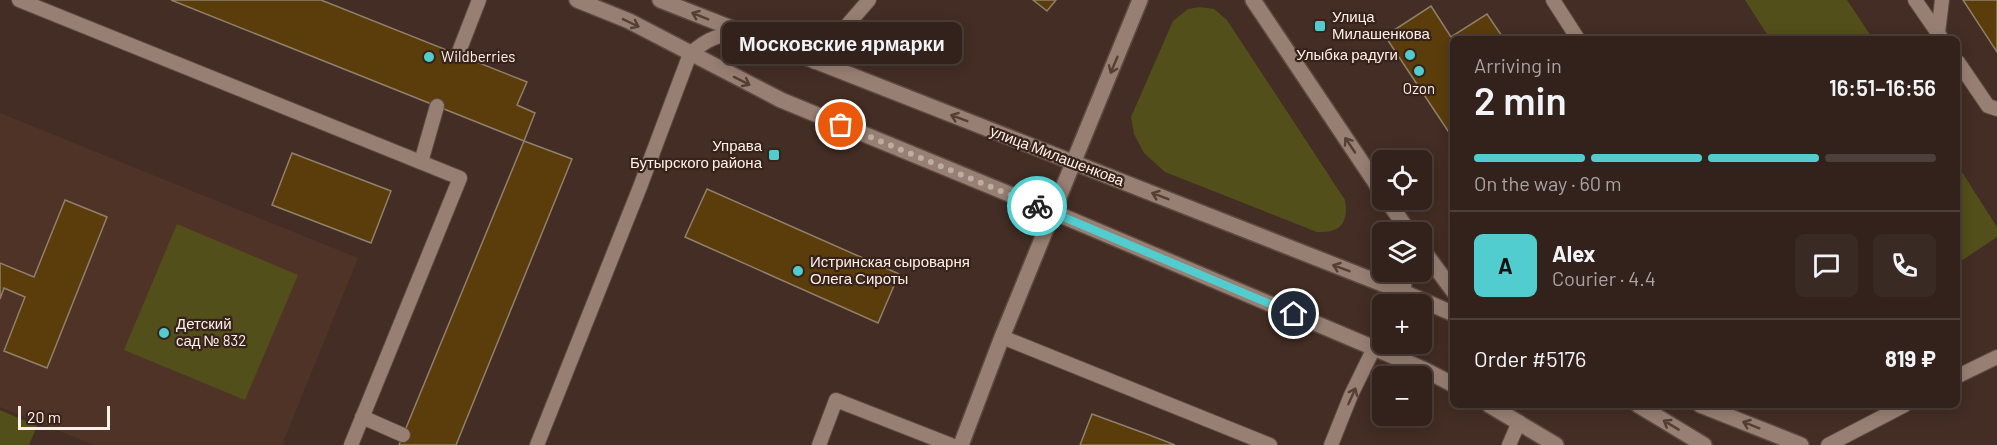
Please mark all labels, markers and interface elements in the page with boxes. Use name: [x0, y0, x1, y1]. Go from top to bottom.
place label: Улица Милашенкова: [1332, 7, 1431, 42]
one-way arrow: [691, 10, 710, 21]
one-way arrow: [622, 17, 640, 29]
marker: Улица Милашенкова: [1313, 19, 1327, 33]
callout: Московские ярмарки: [721, 23, 961, 65]
text: Московские ярмарки: [739, 31, 945, 55]
place label: Улыбка радуги: [1296, 45, 1398, 63]
place label: Wildberries: [441, 47, 516, 65]
marker: Улыбка радуги: [1403, 48, 1417, 62]
marker: Wildberries: [422, 50, 436, 64]
text: Arriving in: [1474, 53, 1562, 77]
one-way arrow: [1108, 55, 1120, 73]
marker: Ozon: [1412, 64, 1426, 78]
text: 16:51–16:56: [1829, 74, 1936, 100]
one-way arrow: [733, 75, 751, 87]
text: 2 min: [1474, 76, 1567, 123]
place label: Ozon: [1403, 79, 1435, 97]
pin: [815, 99, 866, 150]
icon: bag: [824, 108, 857, 141]
one-way arrow: [951, 112, 969, 123]
street label: улица Милашенкова: [988, 121, 1128, 189]
place label: Управа Бутырского района: [630, 136, 763, 171]
one-way arrow: [1344, 137, 1357, 154]
marker: Управа Бутырского района: [767, 148, 781, 162]
map controls: [1372, 150, 1432, 426]
button: locate: [1372, 150, 1432, 210]
text: On the way · 60 m: [1474, 171, 1622, 195]
courier: [1007, 176, 1067, 236]
icon: bike: [1021, 190, 1054, 223]
one-way arrow: [1151, 190, 1169, 201]
button: layers: [1372, 222, 1432, 282]
button: chat: [1795, 234, 1858, 297]
button: phone: [1873, 234, 1936, 297]
text: Alex: [1552, 240, 1595, 266]
place label: Истринская сыроварня Олега Сироты: [810, 252, 970, 287]
text: A: [1498, 252, 1513, 278]
one-way arrow: [1332, 261, 1351, 272]
marker: Истринская сыроварня Олега Сироты: [791, 264, 805, 278]
text: Courier · 4.4: [1552, 266, 1656, 290]
pin: [1268, 288, 1319, 339]
button: +: [1372, 294, 1432, 354]
icon: home: [1277, 297, 1310, 330]
place label: Детский сад № 832: [176, 314, 246, 349]
marker: Детский сад № 832: [157, 326, 171, 340]
text: Order #5176: [1474, 345, 1586, 371]
text: 819 ₽: [1885, 345, 1936, 371]
button: −: [1372, 366, 1432, 426]
one-way arrow: [1347, 387, 1358, 405]
scale bar: [18, 403, 110, 430]
text: 20 m: [27, 407, 61, 426]
one-way arrow: [1663, 419, 1680, 431]
one-way arrow: [1742, 419, 1761, 430]

